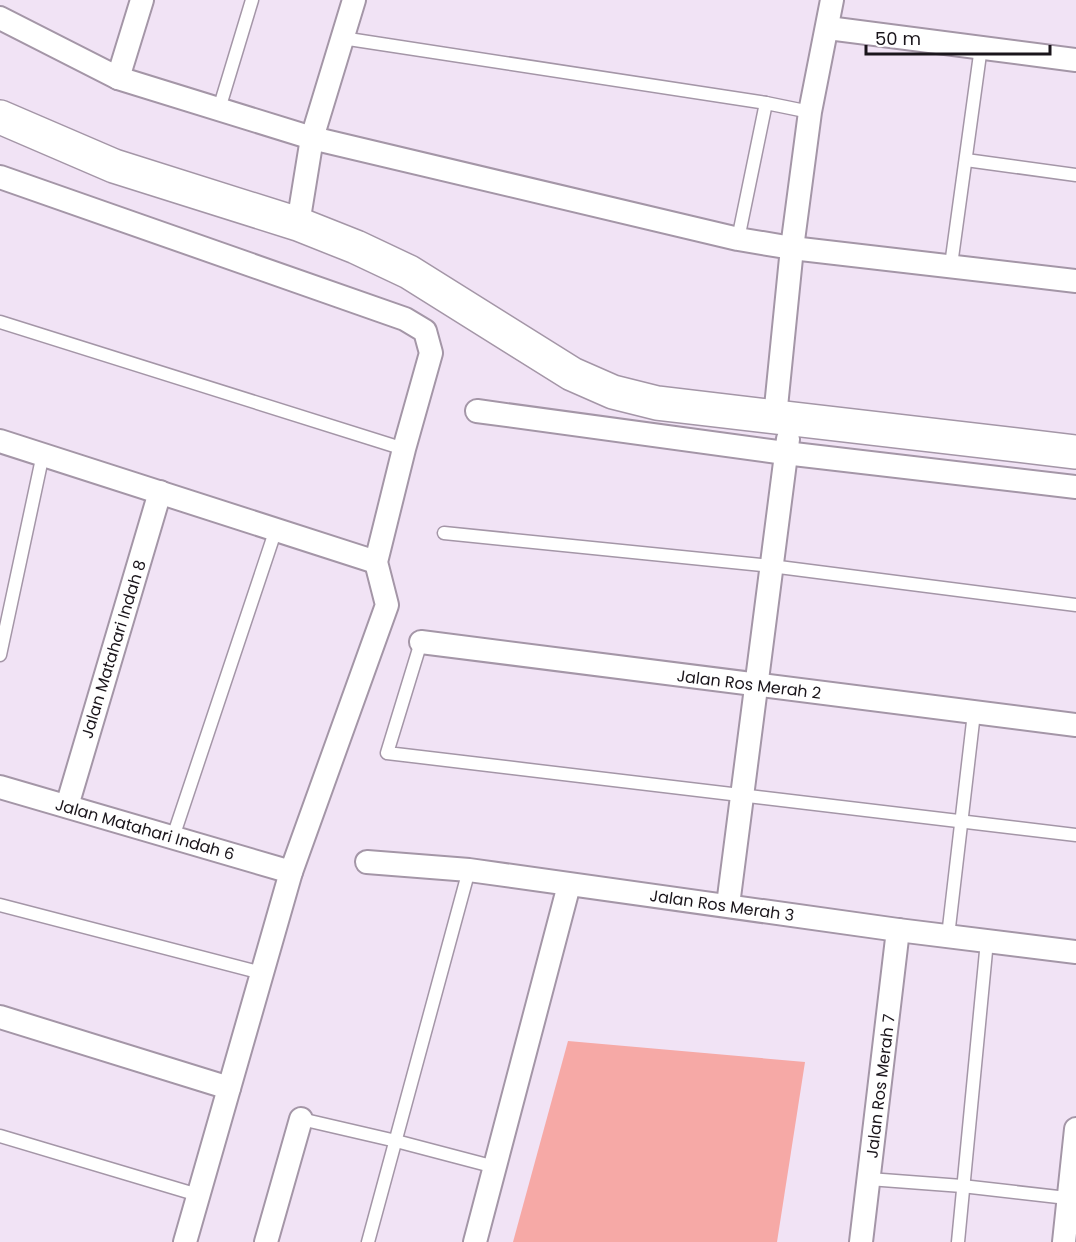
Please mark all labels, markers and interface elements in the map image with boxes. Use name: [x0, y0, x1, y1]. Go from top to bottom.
scale bar: [866, 18, 1050, 56]
text: 50 m: [875, 26, 921, 51]
street label: Jalan Matahari Indah 8: [75, 557, 152, 741]
street label: Jalan Ros Merah 2: [675, 664, 822, 705]
street label: Jalan Matahari Indah 6: [53, 793, 237, 866]
street label: Jalan Ros Merah 3: [648, 884, 796, 927]
street label: Jalan Ros Merah 7: [860, 1013, 901, 1159]

